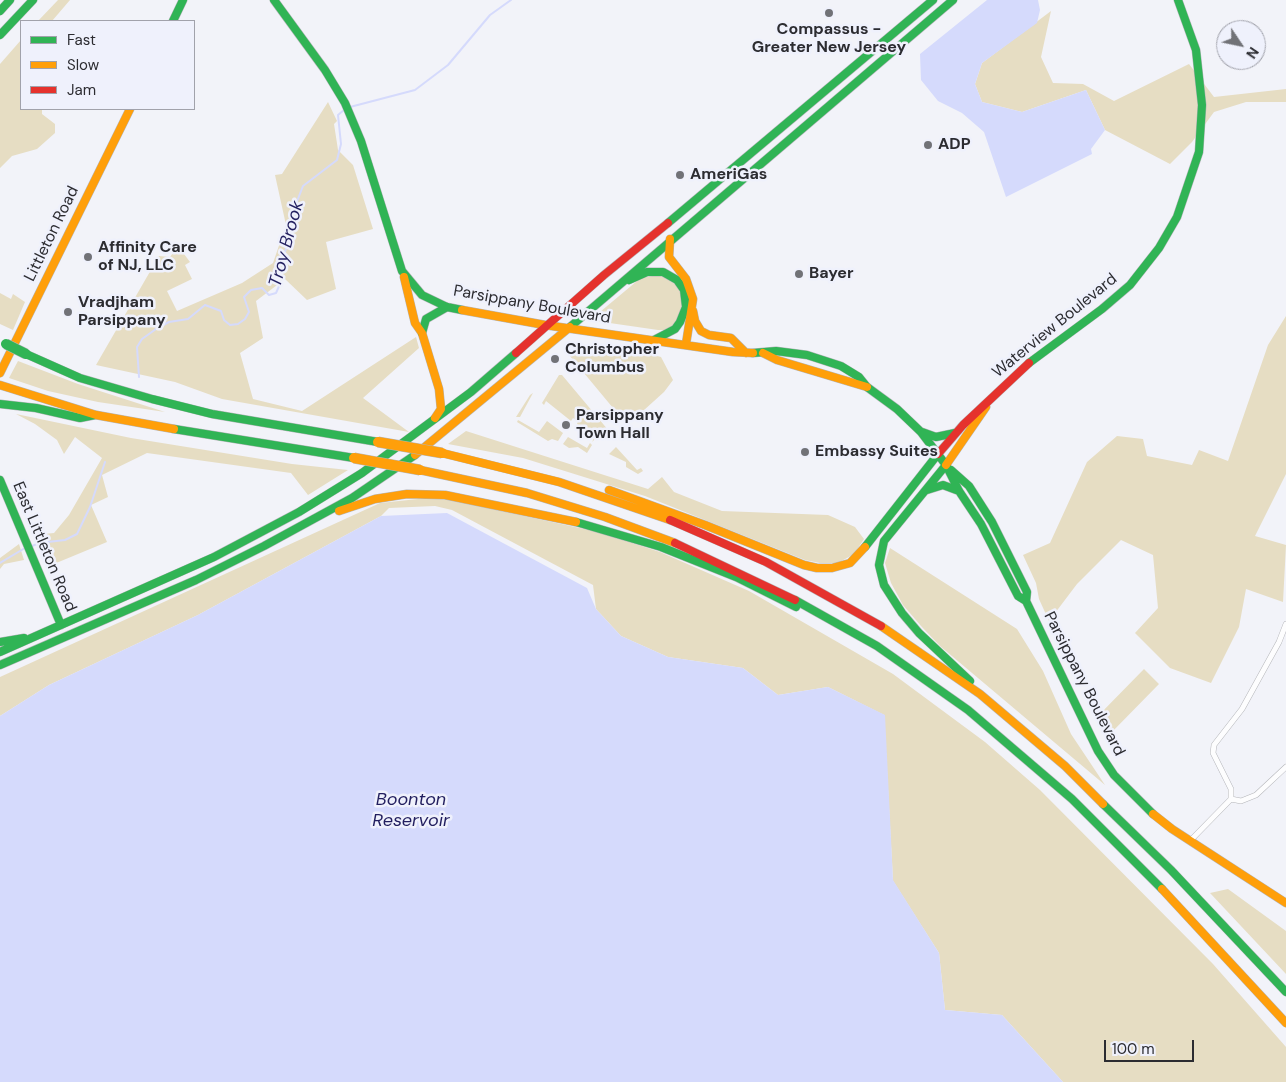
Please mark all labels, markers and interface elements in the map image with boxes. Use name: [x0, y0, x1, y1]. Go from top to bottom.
marker: Compassus - Greater New Jersey: [823, 7, 835, 19]
legend: [20, 20, 195, 110]
place label: Compassus - Greater New Jersey: [752, 20, 906, 58]
north arrow: [1216, 20, 1266, 70]
text: Fast: [67, 30, 96, 50]
text: N: [1242, 44, 1263, 62]
text: Slow: [67, 55, 99, 75]
text: Jam: [67, 80, 96, 100]
place label: ADP: [938, 135, 970, 155]
marker: ADP: [922, 139, 934, 151]
place label: AmeriGas: [690, 165, 767, 185]
marker: AmeriGas: [674, 169, 686, 181]
street label: Littleton Road: [21, 183, 83, 285]
water label: Troy Brook: [265, 198, 309, 290]
place label: Affinity Care of NJ, LLC: [98, 238, 197, 276]
marker: Affinity Care of NJ, LLC: [82, 251, 94, 263]
place label: Bayer: [809, 264, 853, 284]
marker: Bayer: [793, 268, 805, 280]
street label: Waterview Boulevard: [989, 270, 1121, 382]
street label: Parsippany Boulevard: [452, 282, 612, 328]
place label: Vradjham Parsippany: [78, 293, 166, 331]
marker: Vradjham Parsippany: [62, 306, 74, 318]
place label: Christopher Columbus: [565, 340, 659, 378]
marker: Christopher Columbus: [549, 353, 561, 365]
place label: Parsippany Town Hall: [576, 406, 664, 444]
marker: Parsippany Town Hall: [560, 419, 572, 431]
place label: Embassy Suites: [815, 442, 938, 462]
marker: Embassy Suites: [799, 446, 811, 458]
street label: East Littleton Road: [8, 479, 80, 615]
street label: Parsippany Boulevard: [1039, 609, 1129, 759]
water label: Boonton Reservoir: [372, 789, 450, 832]
scale bar: [1106, 1030, 1196, 1062]
text: 100 m: [1112, 1039, 1155, 1059]

